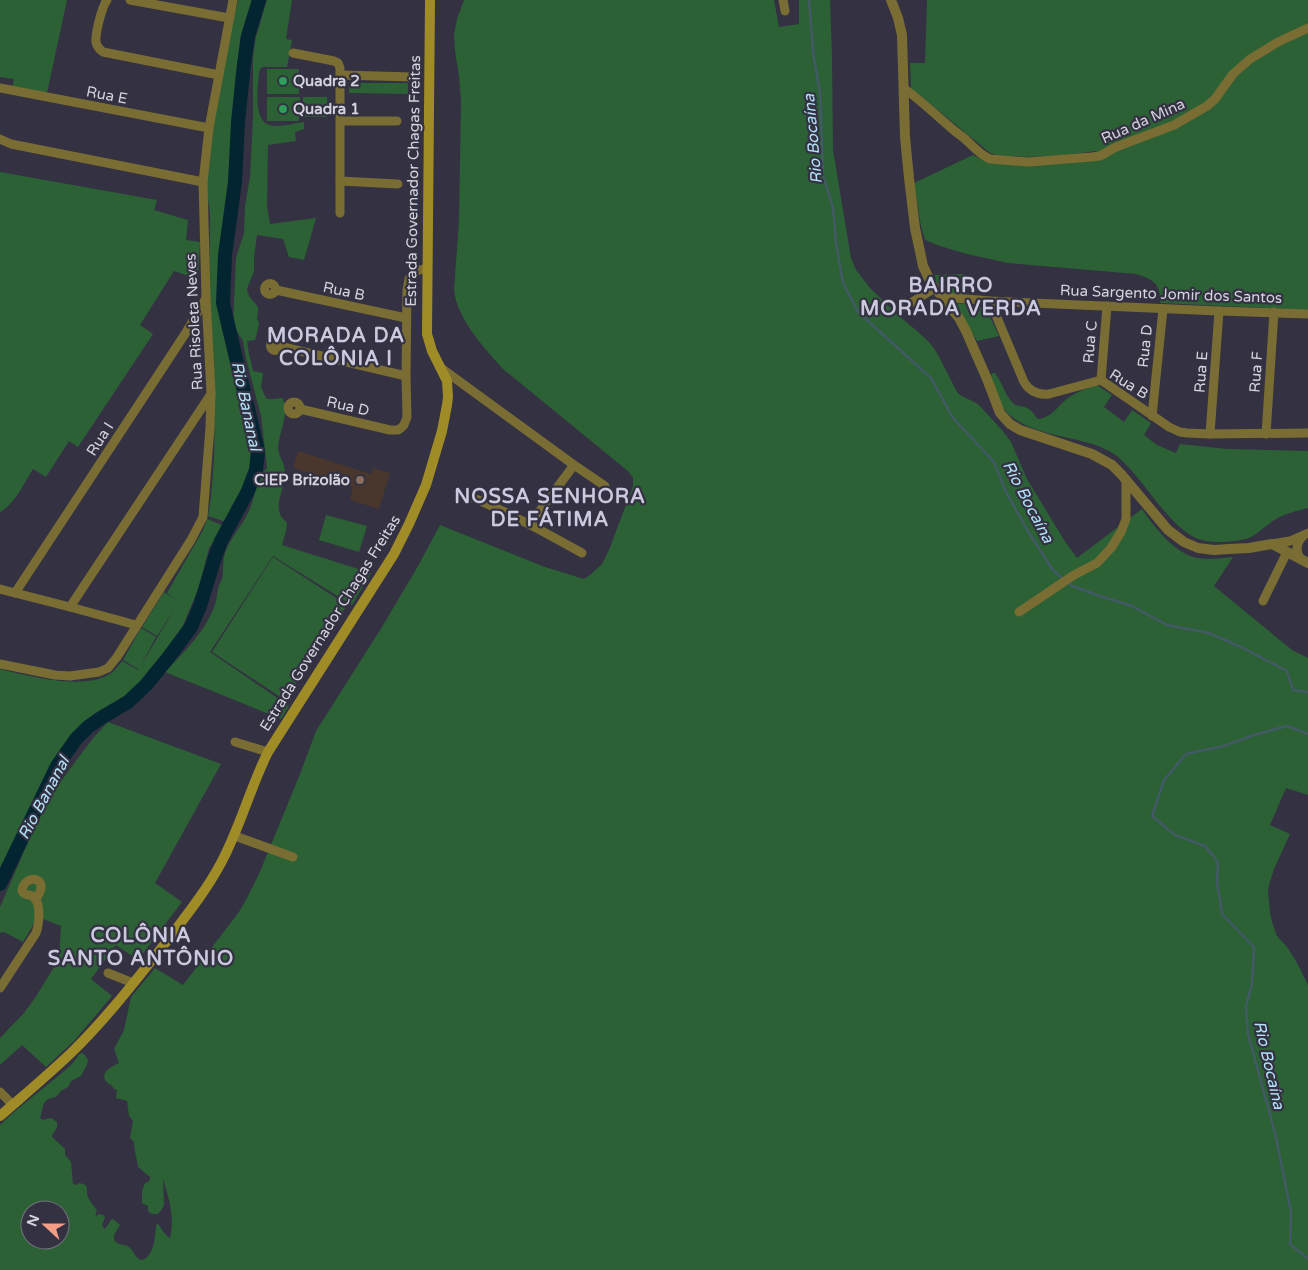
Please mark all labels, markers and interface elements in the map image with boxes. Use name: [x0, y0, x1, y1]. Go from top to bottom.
street label: Estrada Governador Chagas Freitas: [402, 55, 424, 307]
place label: Quadra 2: [293, 72, 360, 90]
marker: Quadra 2: [277, 75, 289, 87]
street label: Rua E: [85, 82, 129, 108]
water label: Rio Bocaína: [799, 92, 827, 185]
street label: Rua da Mina: [1098, 95, 1188, 147]
place label: Quadra 1: [293, 100, 360, 118]
marker: Quadra 1: [277, 103, 289, 115]
street label: Rua Risoleta Neves: [181, 253, 207, 391]
district label: BAIRRO MORADA VERDA: [860, 274, 1042, 321]
street label: Rua B: [321, 278, 367, 304]
street label: Rua Sargento Jomir dos Santos: [1060, 281, 1282, 307]
street label: Rua C: [1079, 320, 1101, 364]
street label: Rua D: [1134, 323, 1156, 369]
district label: MORADA DA COLÔNIA I: [267, 324, 405, 371]
street label: Rua E: [1191, 351, 1211, 393]
street label: Rua F: [1246, 351, 1266, 393]
water label: Rio Bananal: [227, 360, 266, 454]
street label: Rua B: [1106, 365, 1152, 403]
street label: Rua D: [325, 392, 371, 420]
street label: Rua I: [83, 419, 117, 459]
water label: Rio Bocaína: [998, 457, 1058, 547]
place label: CIEP Brizolão: [254, 471, 350, 489]
marker: CIEP Brizolão: [354, 474, 366, 486]
district label: NOSSA SENHORA DE FÁTIMA: [454, 485, 646, 532]
street label: Estrada Governador Chagas Freitas: [256, 512, 404, 734]
water label: Rio Bananal: [14, 751, 75, 843]
district label: COLÔNIA SANTO ANTÔNIO: [48, 922, 234, 971]
water label: Rio Bocaína: [1249, 1019, 1289, 1112]
north arrow: [20, 1200, 70, 1250]
text: N: [23, 1212, 43, 1229]

